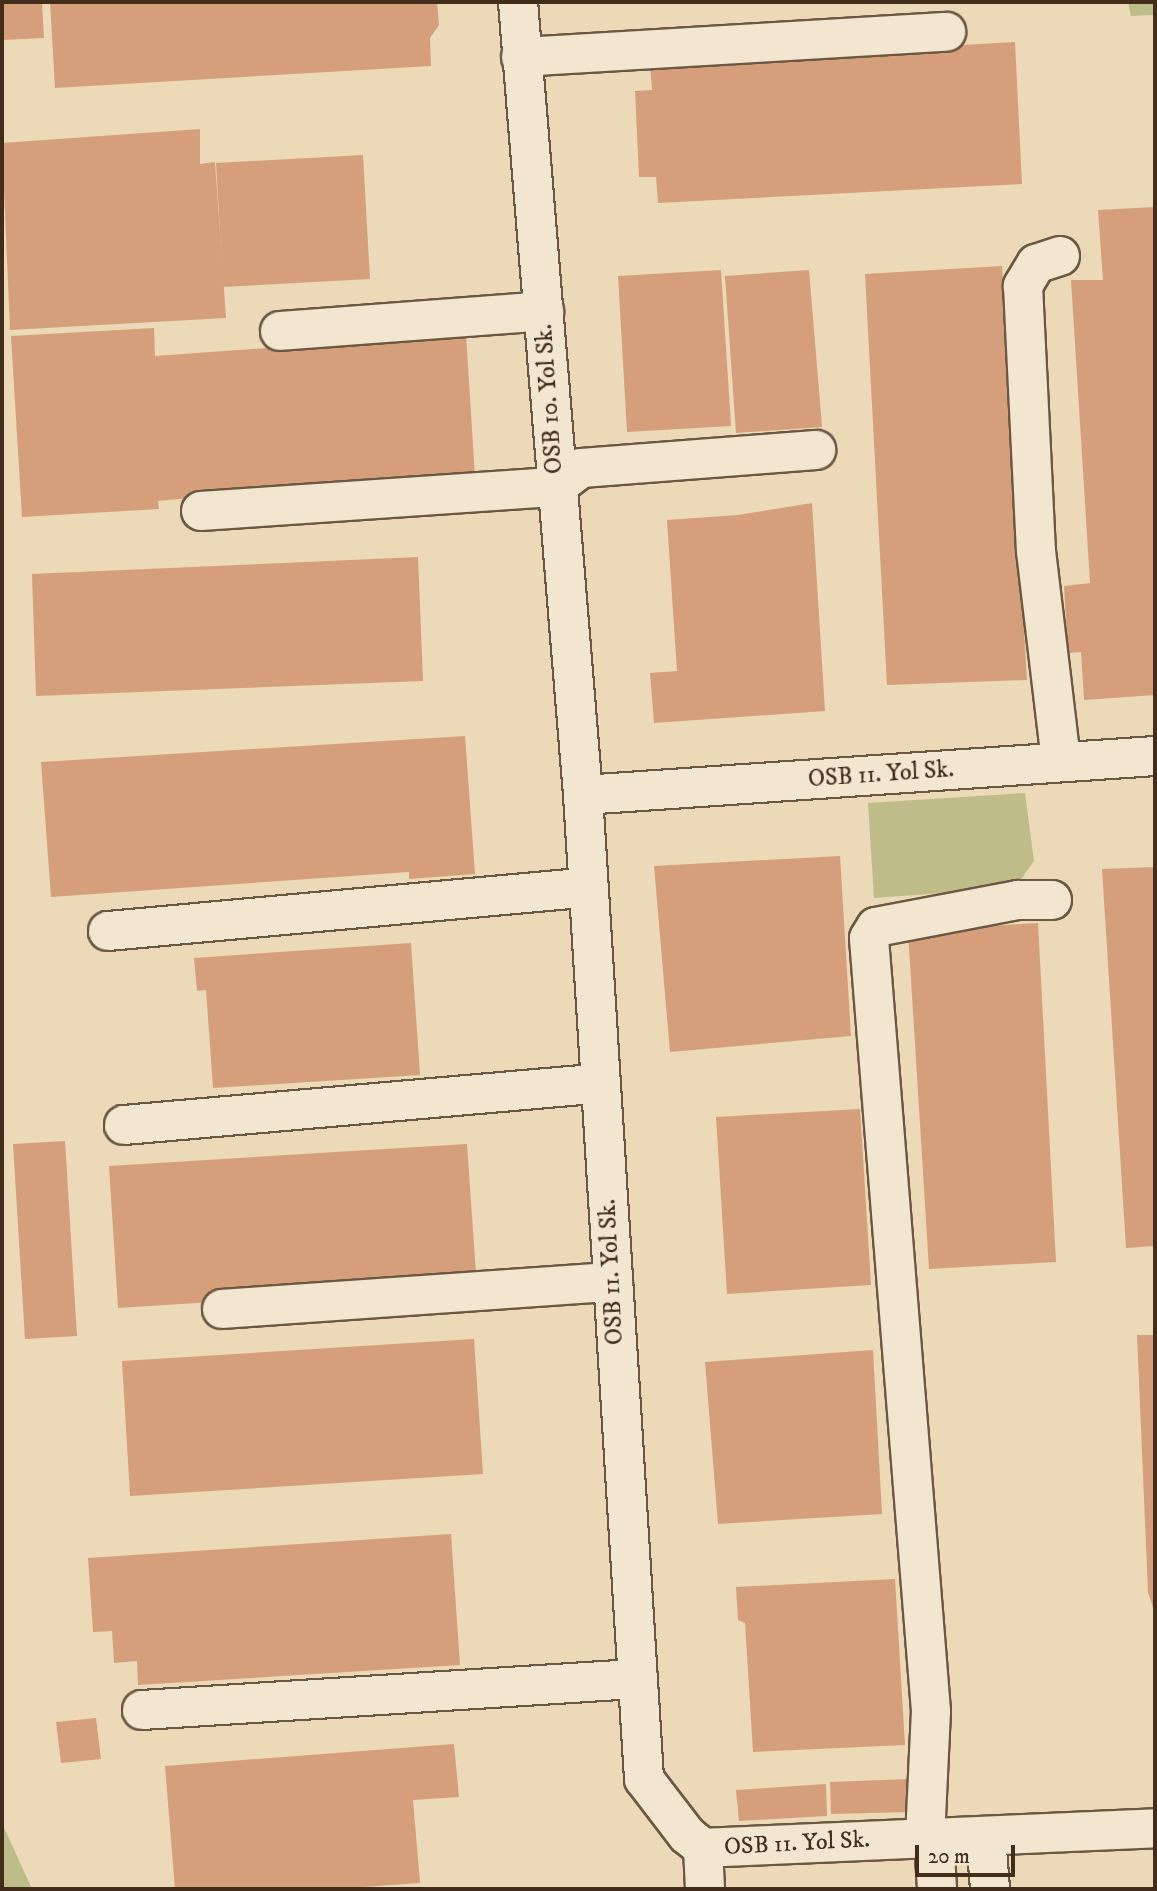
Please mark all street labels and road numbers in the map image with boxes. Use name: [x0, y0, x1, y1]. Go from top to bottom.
street label: OSB 10. Yol Sk.: [530, 323, 570, 475]
street label: OSB 11. Yol Sk.: [807, 756, 955, 794]
street label: OSB 11. Yol Sk.: [594, 1198, 630, 1346]
street label: OSB 11. Yol Sk.: [723, 1826, 871, 1862]

